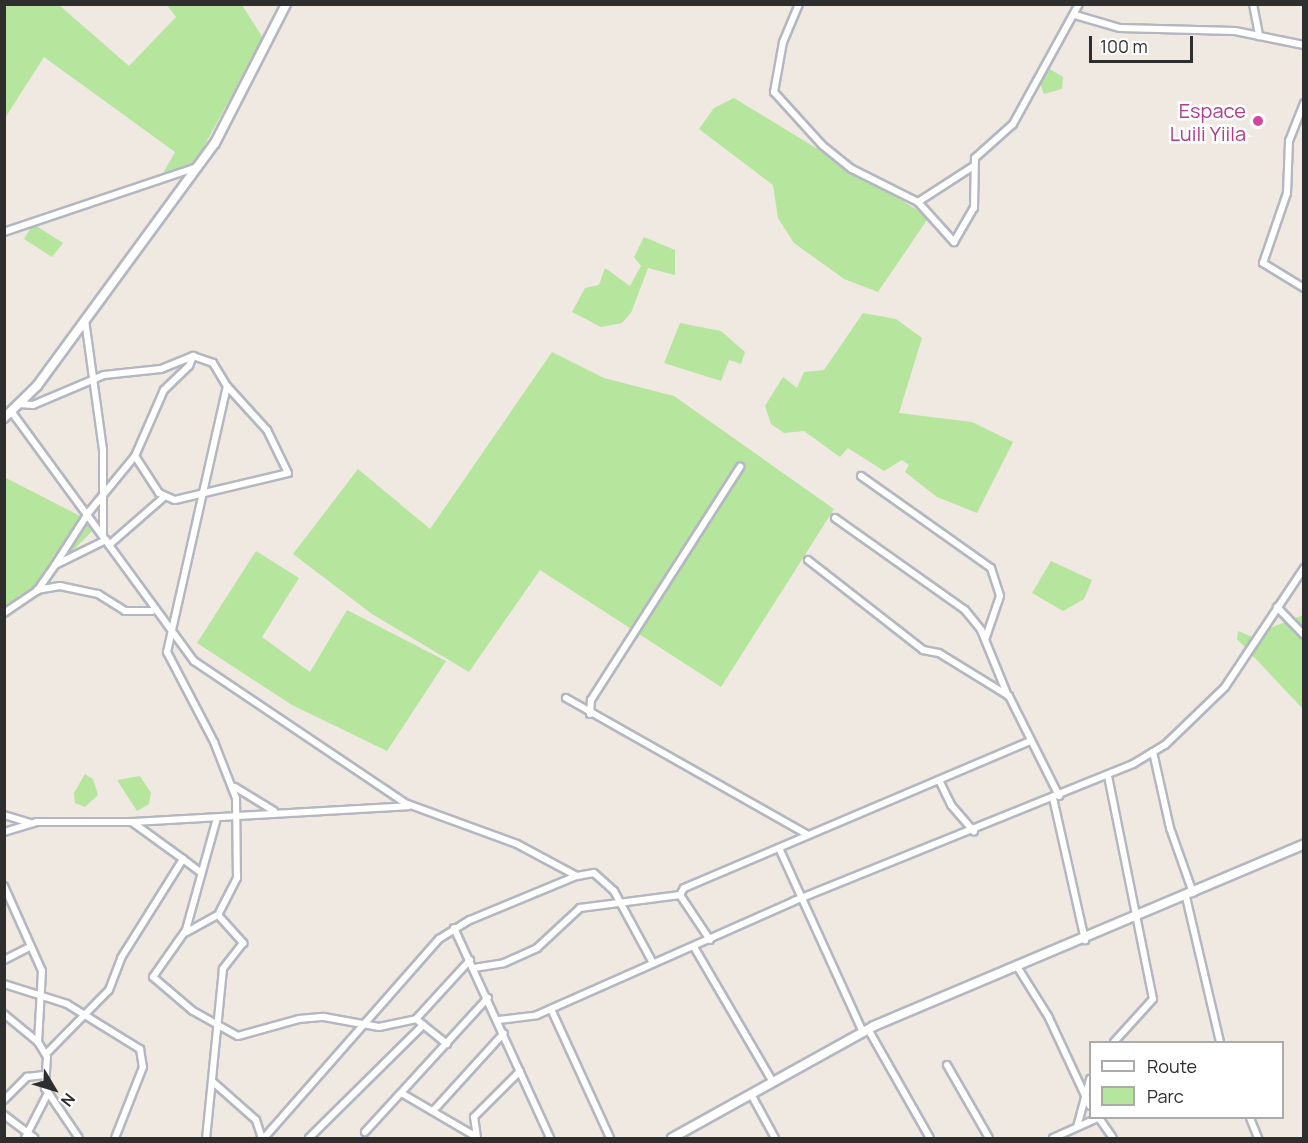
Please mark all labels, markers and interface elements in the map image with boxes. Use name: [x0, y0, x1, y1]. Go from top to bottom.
scale bar: [1092, 24, 1196, 62]
text: 100 m: [1100, 34, 1148, 58]
place label: Espace Luili Yiila: [1170, 98, 1246, 145]
marker: Espace Luili Yiila: [1251, 114, 1265, 128]
legend: [1089, 1041, 1284, 1119]
text: Route: [1147, 1054, 1197, 1078]
north arrow: [24, 1059, 84, 1119]
text: Parc: [1147, 1084, 1184, 1108]
text: N: [56, 1089, 80, 1111]

